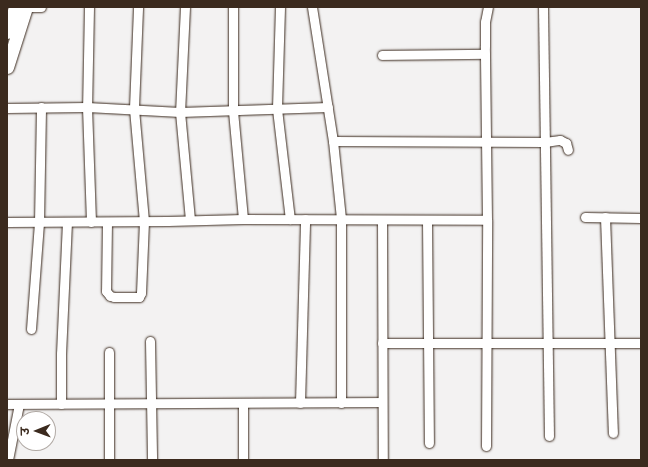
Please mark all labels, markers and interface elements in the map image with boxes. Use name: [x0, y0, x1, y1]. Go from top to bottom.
north arrow: [16, 411, 56, 451]
text: उ: [18, 427, 32, 435]

